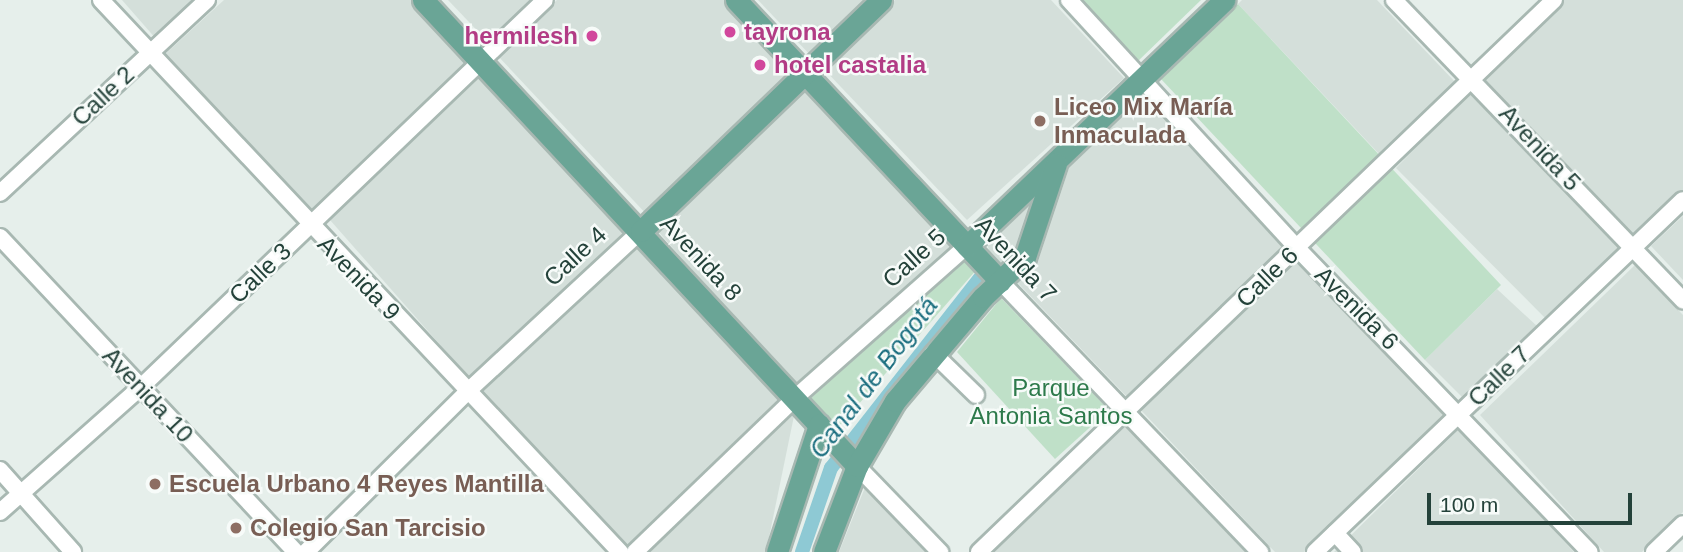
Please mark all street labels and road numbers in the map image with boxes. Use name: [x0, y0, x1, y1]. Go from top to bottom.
street label: Calle 2: [66, 60, 140, 132]
street label: Avenida 5: [1493, 99, 1587, 197]
street label: Avenida 8: [654, 209, 748, 307]
street label: Avenida 7: [969, 210, 1063, 308]
street label: Calle 4: [538, 220, 612, 292]
street label: Calle 5: [877, 222, 951, 294]
street label: Avenida 9: [312, 230, 406, 326]
street label: Calle 3: [223, 237, 297, 309]
street label: Calle 6: [1230, 241, 1304, 313]
street label: Avenida 6: [1309, 260, 1405, 356]
street label: Calle 7: [1462, 340, 1536, 412]
street label: Avenida 10: [97, 341, 199, 449]

